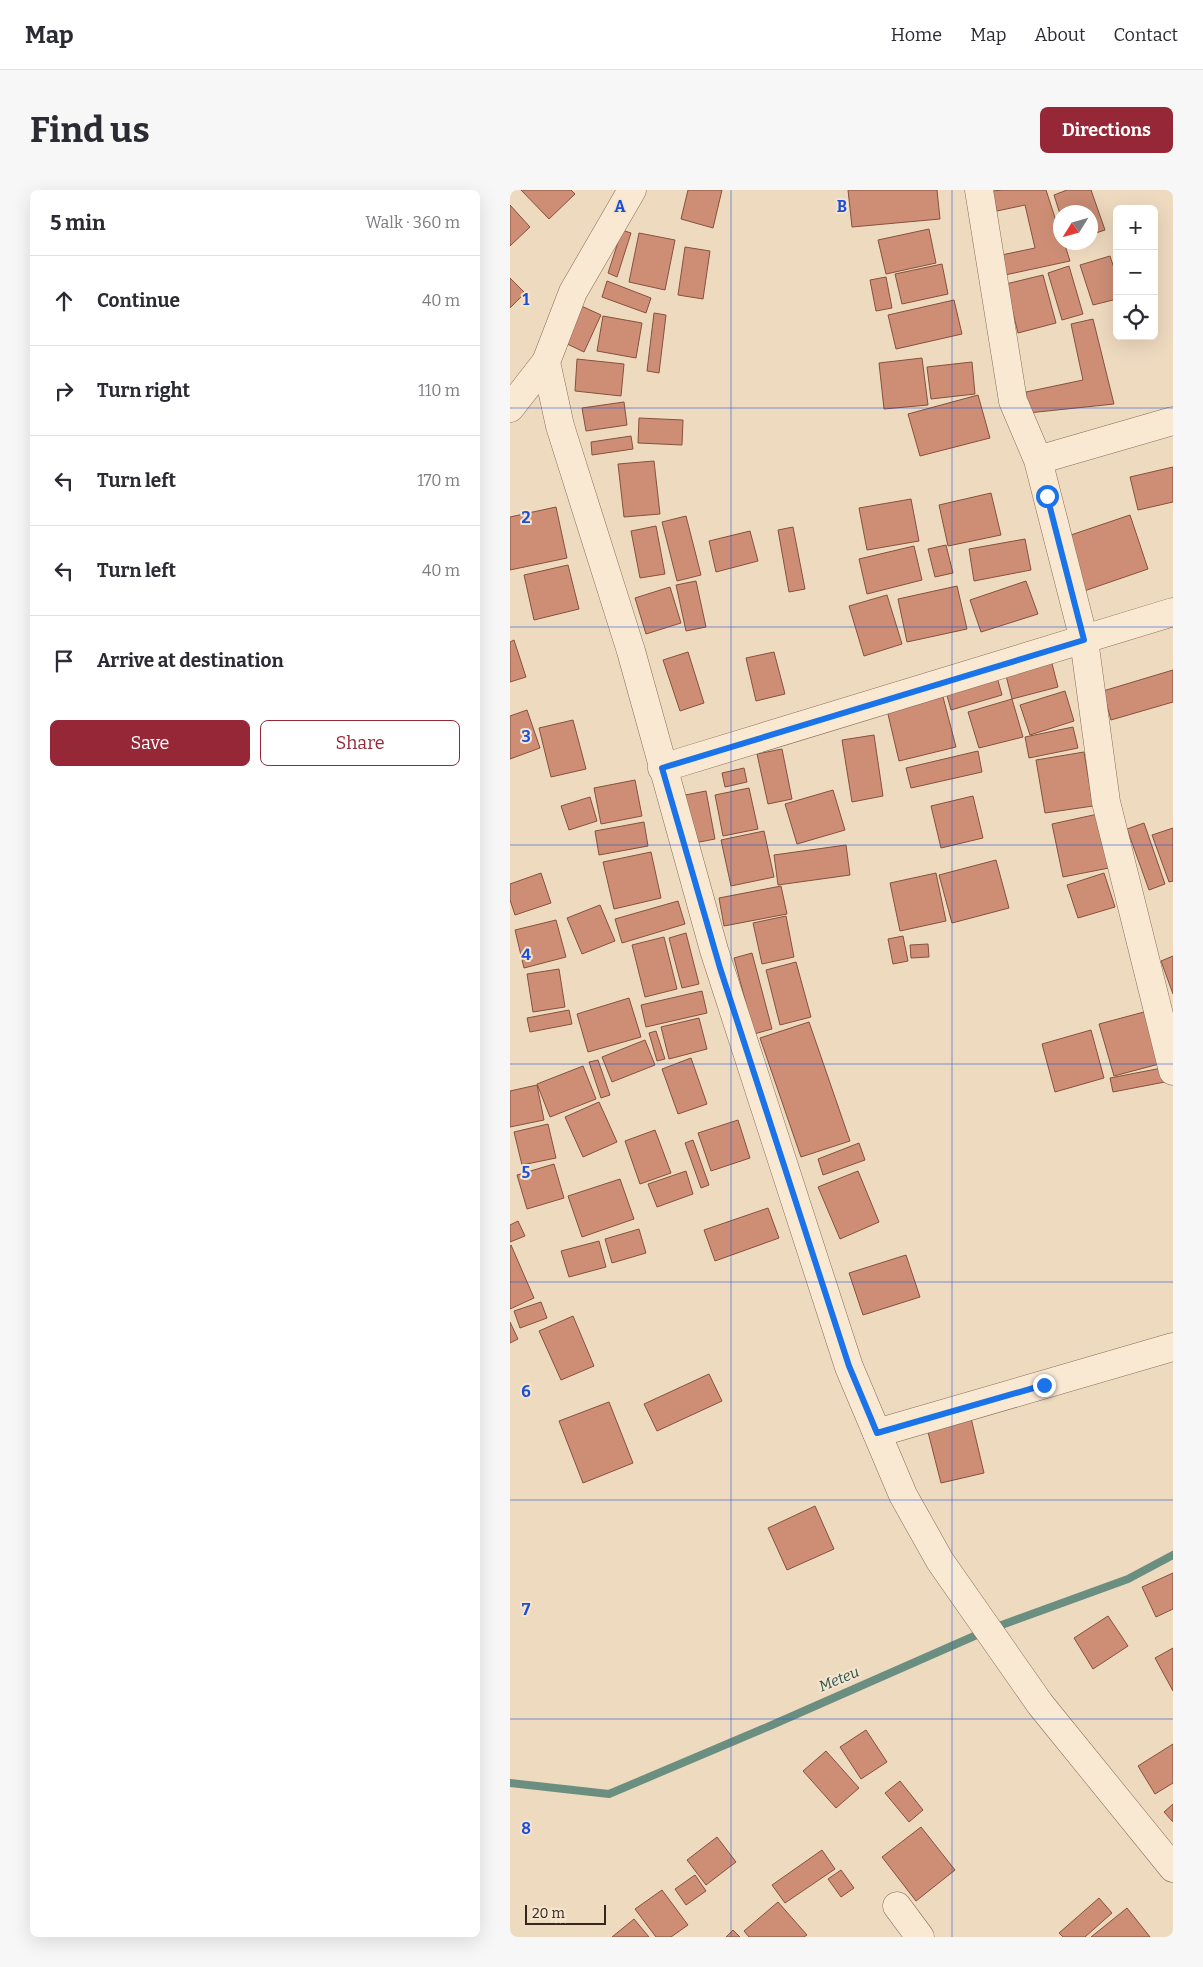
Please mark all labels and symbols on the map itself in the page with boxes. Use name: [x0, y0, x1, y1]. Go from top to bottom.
text: A: [614, 197, 626, 216]
text: B: [837, 197, 847, 216]
north arrow: [1053, 205, 1098, 250]
text: 1: [523, 290, 530, 309]
route start: [1036, 485, 1059, 508]
text: 2: [521, 508, 531, 527]
text: 3: [521, 727, 531, 746]
text: 4: [521, 945, 531, 964]
text: 5: [522, 1163, 531, 1182]
route end: [1033, 1374, 1056, 1397]
text: 6: [521, 1382, 531, 1401]
text: 7: [522, 1600, 531, 1619]
water label: Meteu: [816, 1663, 862, 1695]
text: 8: [521, 1819, 531, 1838]
scale bar: [525, 1902, 606, 1925]

